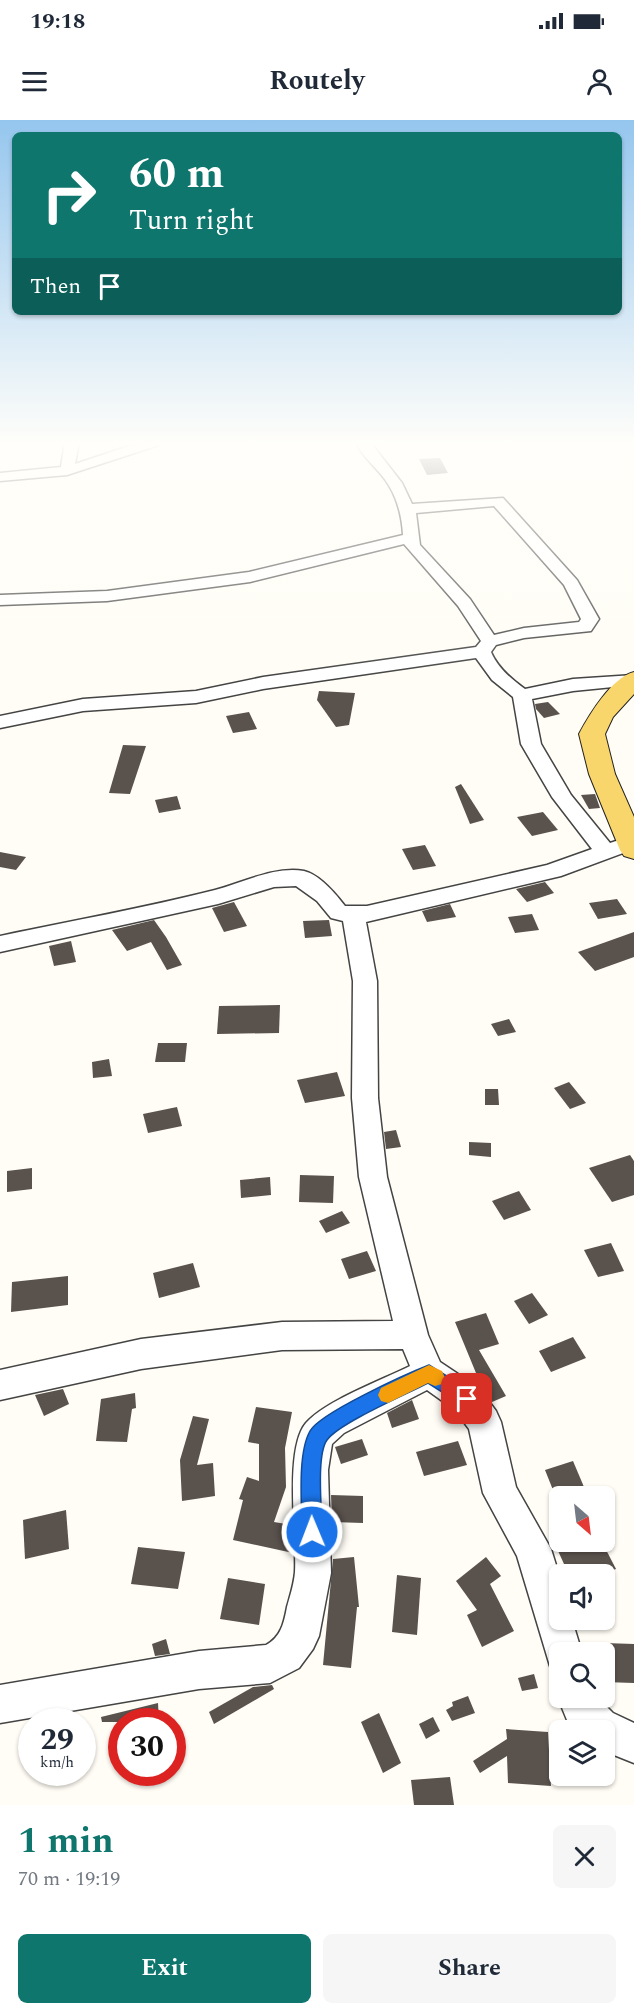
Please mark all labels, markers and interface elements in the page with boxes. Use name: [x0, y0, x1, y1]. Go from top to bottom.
text: 19:18: [30, 5, 85, 38]
text: Routely: [269, 60, 365, 102]
icon: menu: [18, 65, 51, 98]
icon: person: [583, 65, 616, 98]
text: 60 m: [129, 143, 224, 206]
icon: right: [30, 156, 108, 234]
text: Turn right: [129, 200, 254, 242]
text: Then: [30, 270, 81, 303]
icon: arrive: [93, 270, 126, 303]
pin: [441, 1373, 492, 1424]
icon: arrive: [450, 1382, 483, 1415]
north arrow: [549, 1486, 615, 1552]
map controls: [549, 1486, 615, 1786]
position arrow: [280, 1500, 344, 1564]
button: sound: [549, 1564, 615, 1630]
button: search: [549, 1642, 615, 1708]
speed limit sign: 30: [108, 1708, 186, 1786]
text: 29: [40, 1717, 74, 1763]
button: layers: [549, 1720, 615, 1786]
text: km/h: [40, 1751, 74, 1774]
text: 1 min: [18, 1814, 114, 1869]
button: close: [553, 1825, 616, 1888]
text: 70 m · 19:19: [18, 1864, 120, 1894]
button: Exit: [18, 1934, 311, 2003]
button: Share: [323, 1934, 616, 2003]

